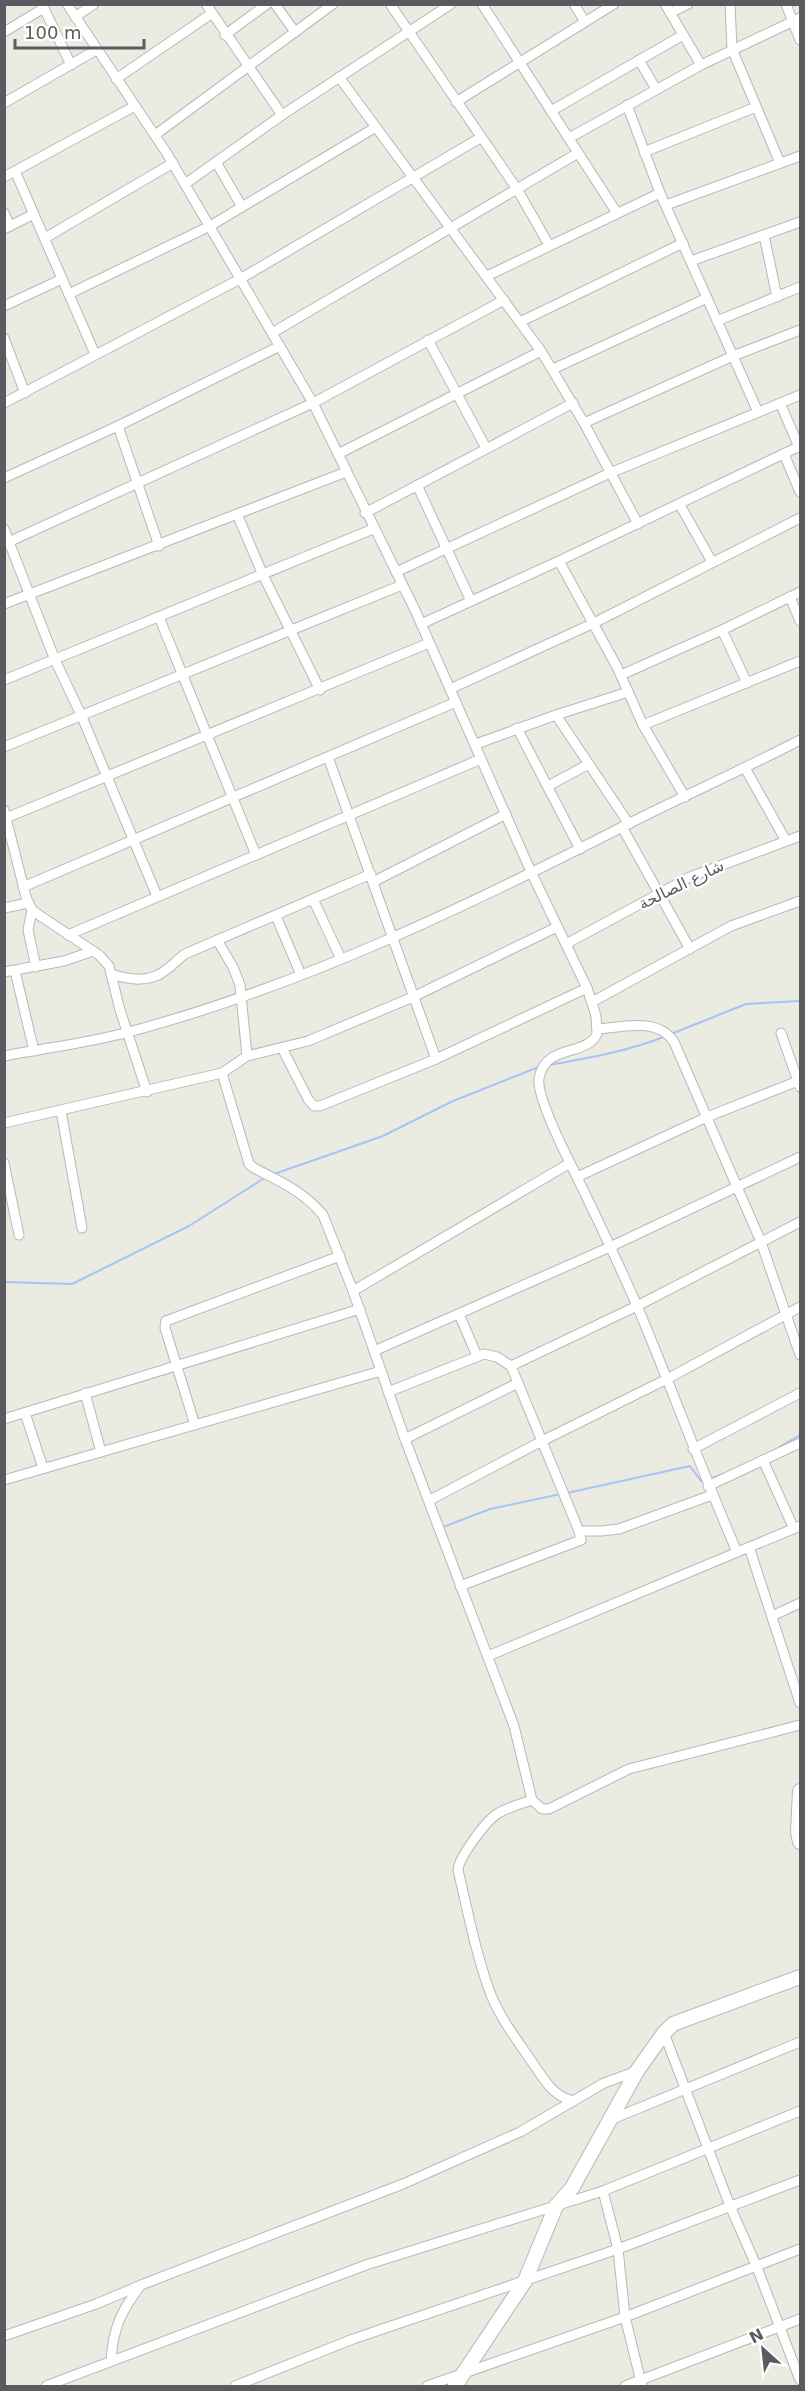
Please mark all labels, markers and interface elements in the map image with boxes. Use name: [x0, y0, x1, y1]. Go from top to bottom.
scale bar: [15, 12, 144, 50]
text: 100 m: [24, 22, 82, 43]
street label: شارع الصالحة: [635, 856, 727, 914]
north arrow: [733, 2319, 793, 2379]
text: N: [746, 2325, 767, 2348]

